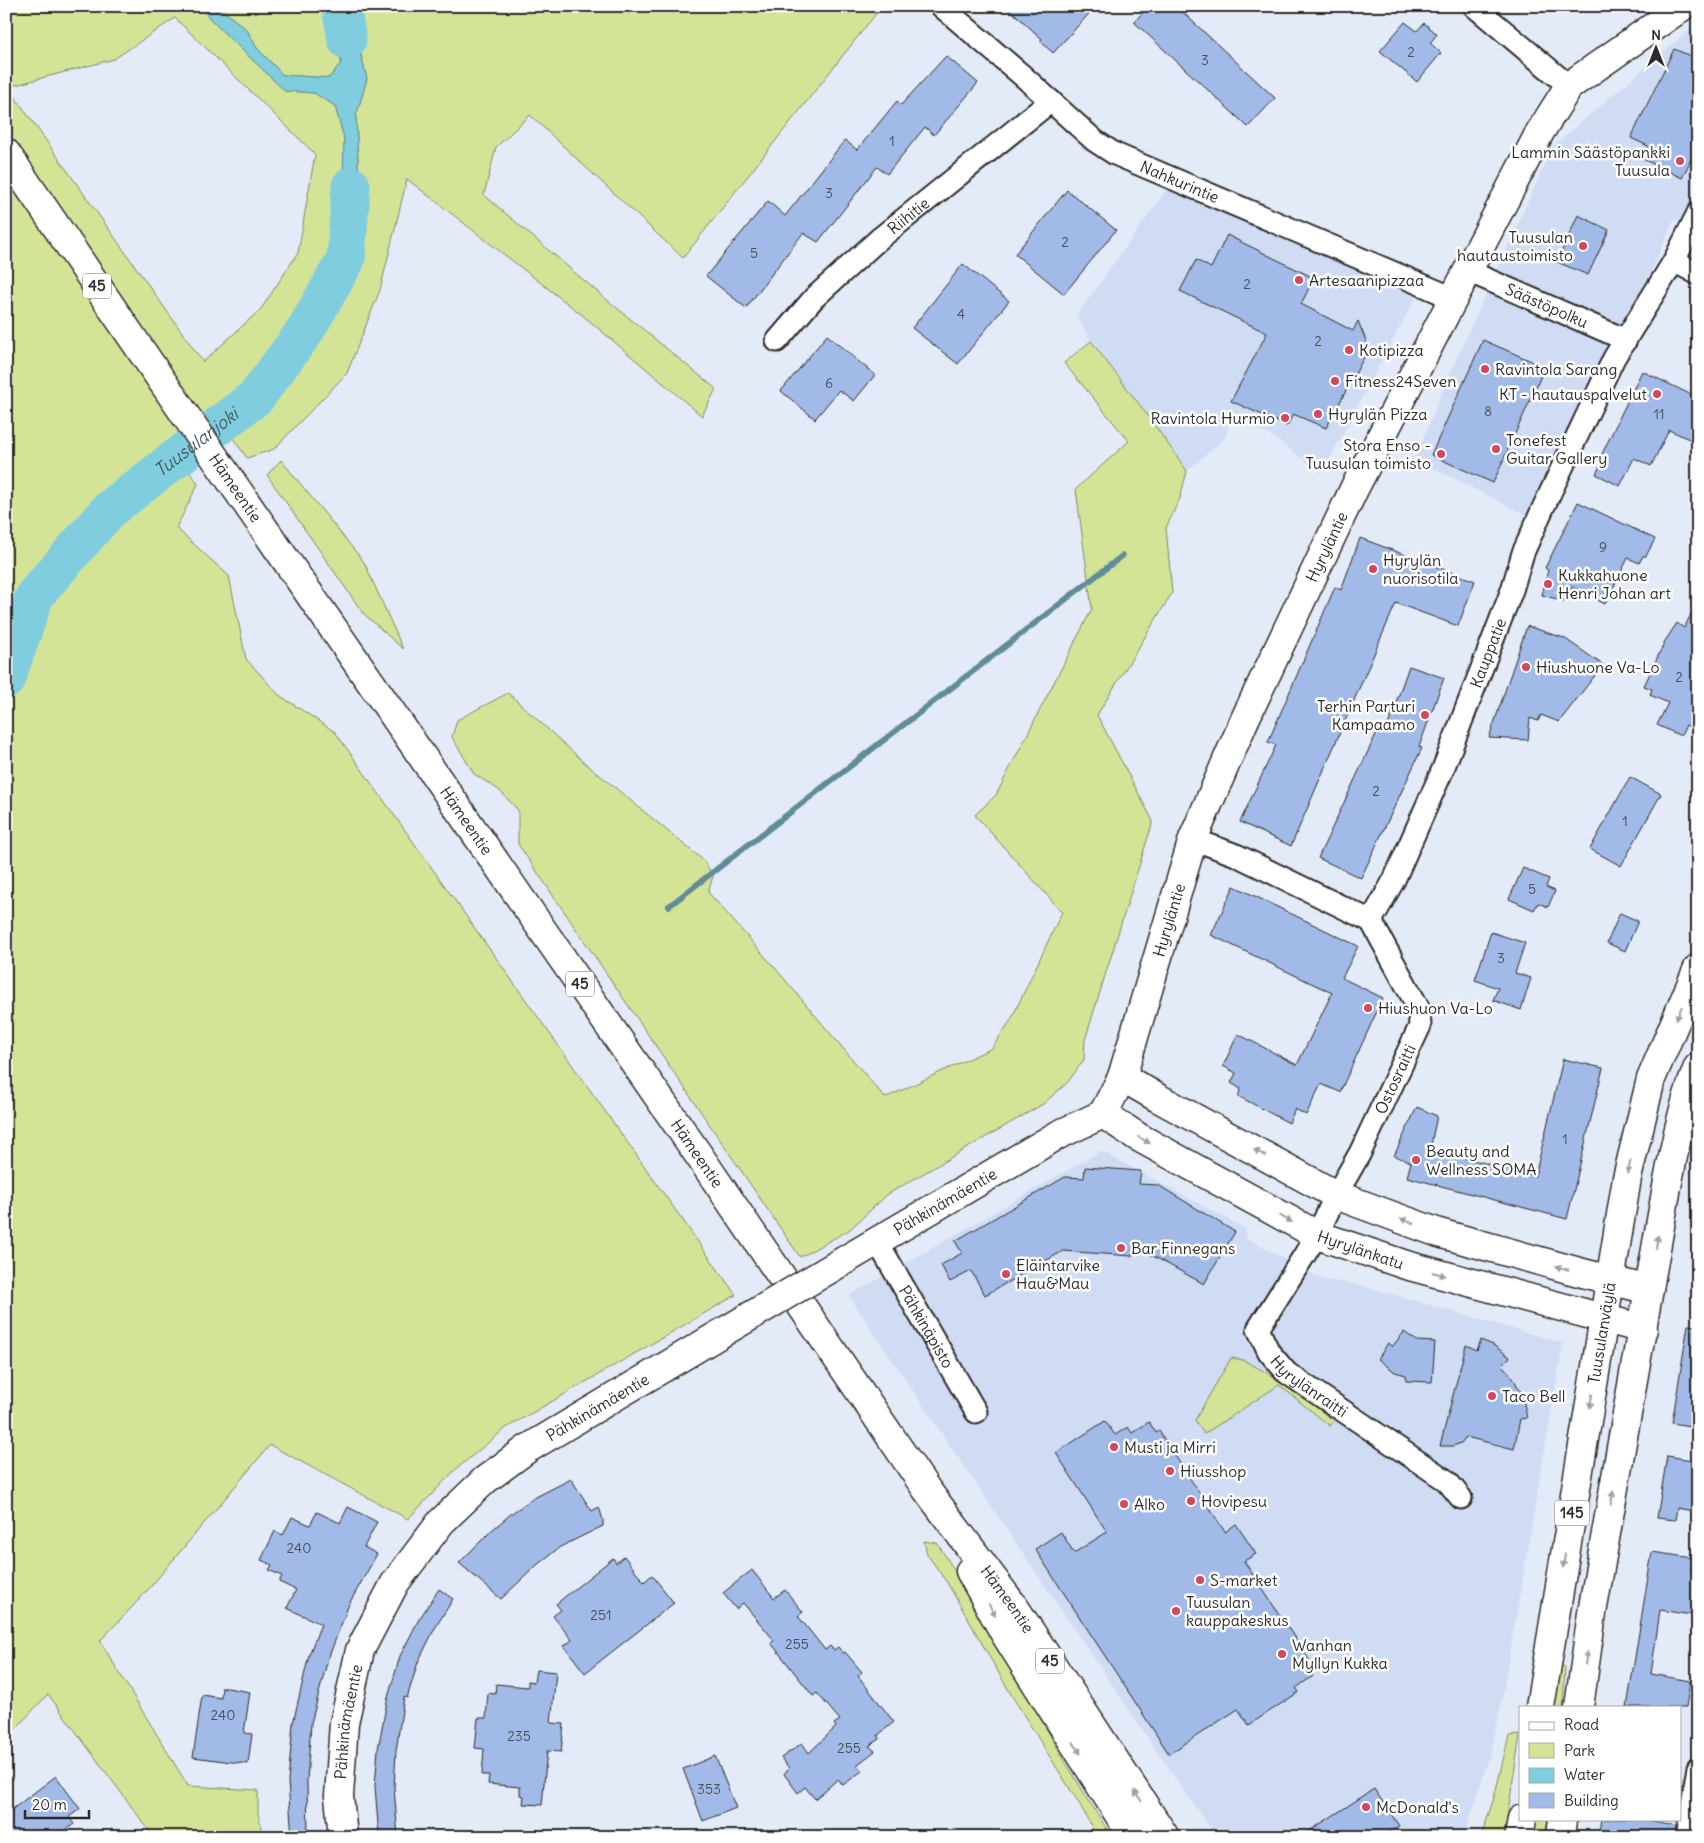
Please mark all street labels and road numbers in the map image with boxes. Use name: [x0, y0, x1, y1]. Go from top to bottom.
street label: Nahkurintie: [1137, 156, 1222, 207]
street label: Riihitie: [883, 193, 933, 238]
road number: 45: [83, 274, 111, 298]
street label: Säästöpolku: [1502, 279, 1591, 332]
street label: Hämeentie: [205, 450, 266, 526]
street label: Hyryläntie: [1301, 508, 1352, 585]
street label: Kauppatie: [1465, 615, 1510, 691]
street label: Hämeentie: [436, 783, 497, 859]
street label: Hyryläntie: [1148, 881, 1189, 959]
road number: 45: [566, 972, 594, 996]
street label: Ostosraitti: [1370, 1041, 1420, 1117]
street label: Hämeentie: [667, 1115, 728, 1191]
street label: Pähkinämäentie: [890, 1163, 1000, 1239]
street label: Hyrylänkatu: [1315, 1226, 1407, 1274]
street label: Tuusulanväylä: [1583, 1281, 1620, 1385]
street label: Pähkinäpisto: [895, 1282, 958, 1372]
street label: Hyrylänraitti: [1266, 1351, 1352, 1421]
street label: Pähkinämäentie: [542, 1369, 652, 1445]
road number: 145: [1554, 1500, 1590, 1526]
street label: Hämeentie: [976, 1561, 1038, 1637]
road number: 45: [1036, 1648, 1064, 1674]
street label: Pähkinämäentie: [330, 1662, 367, 1780]

